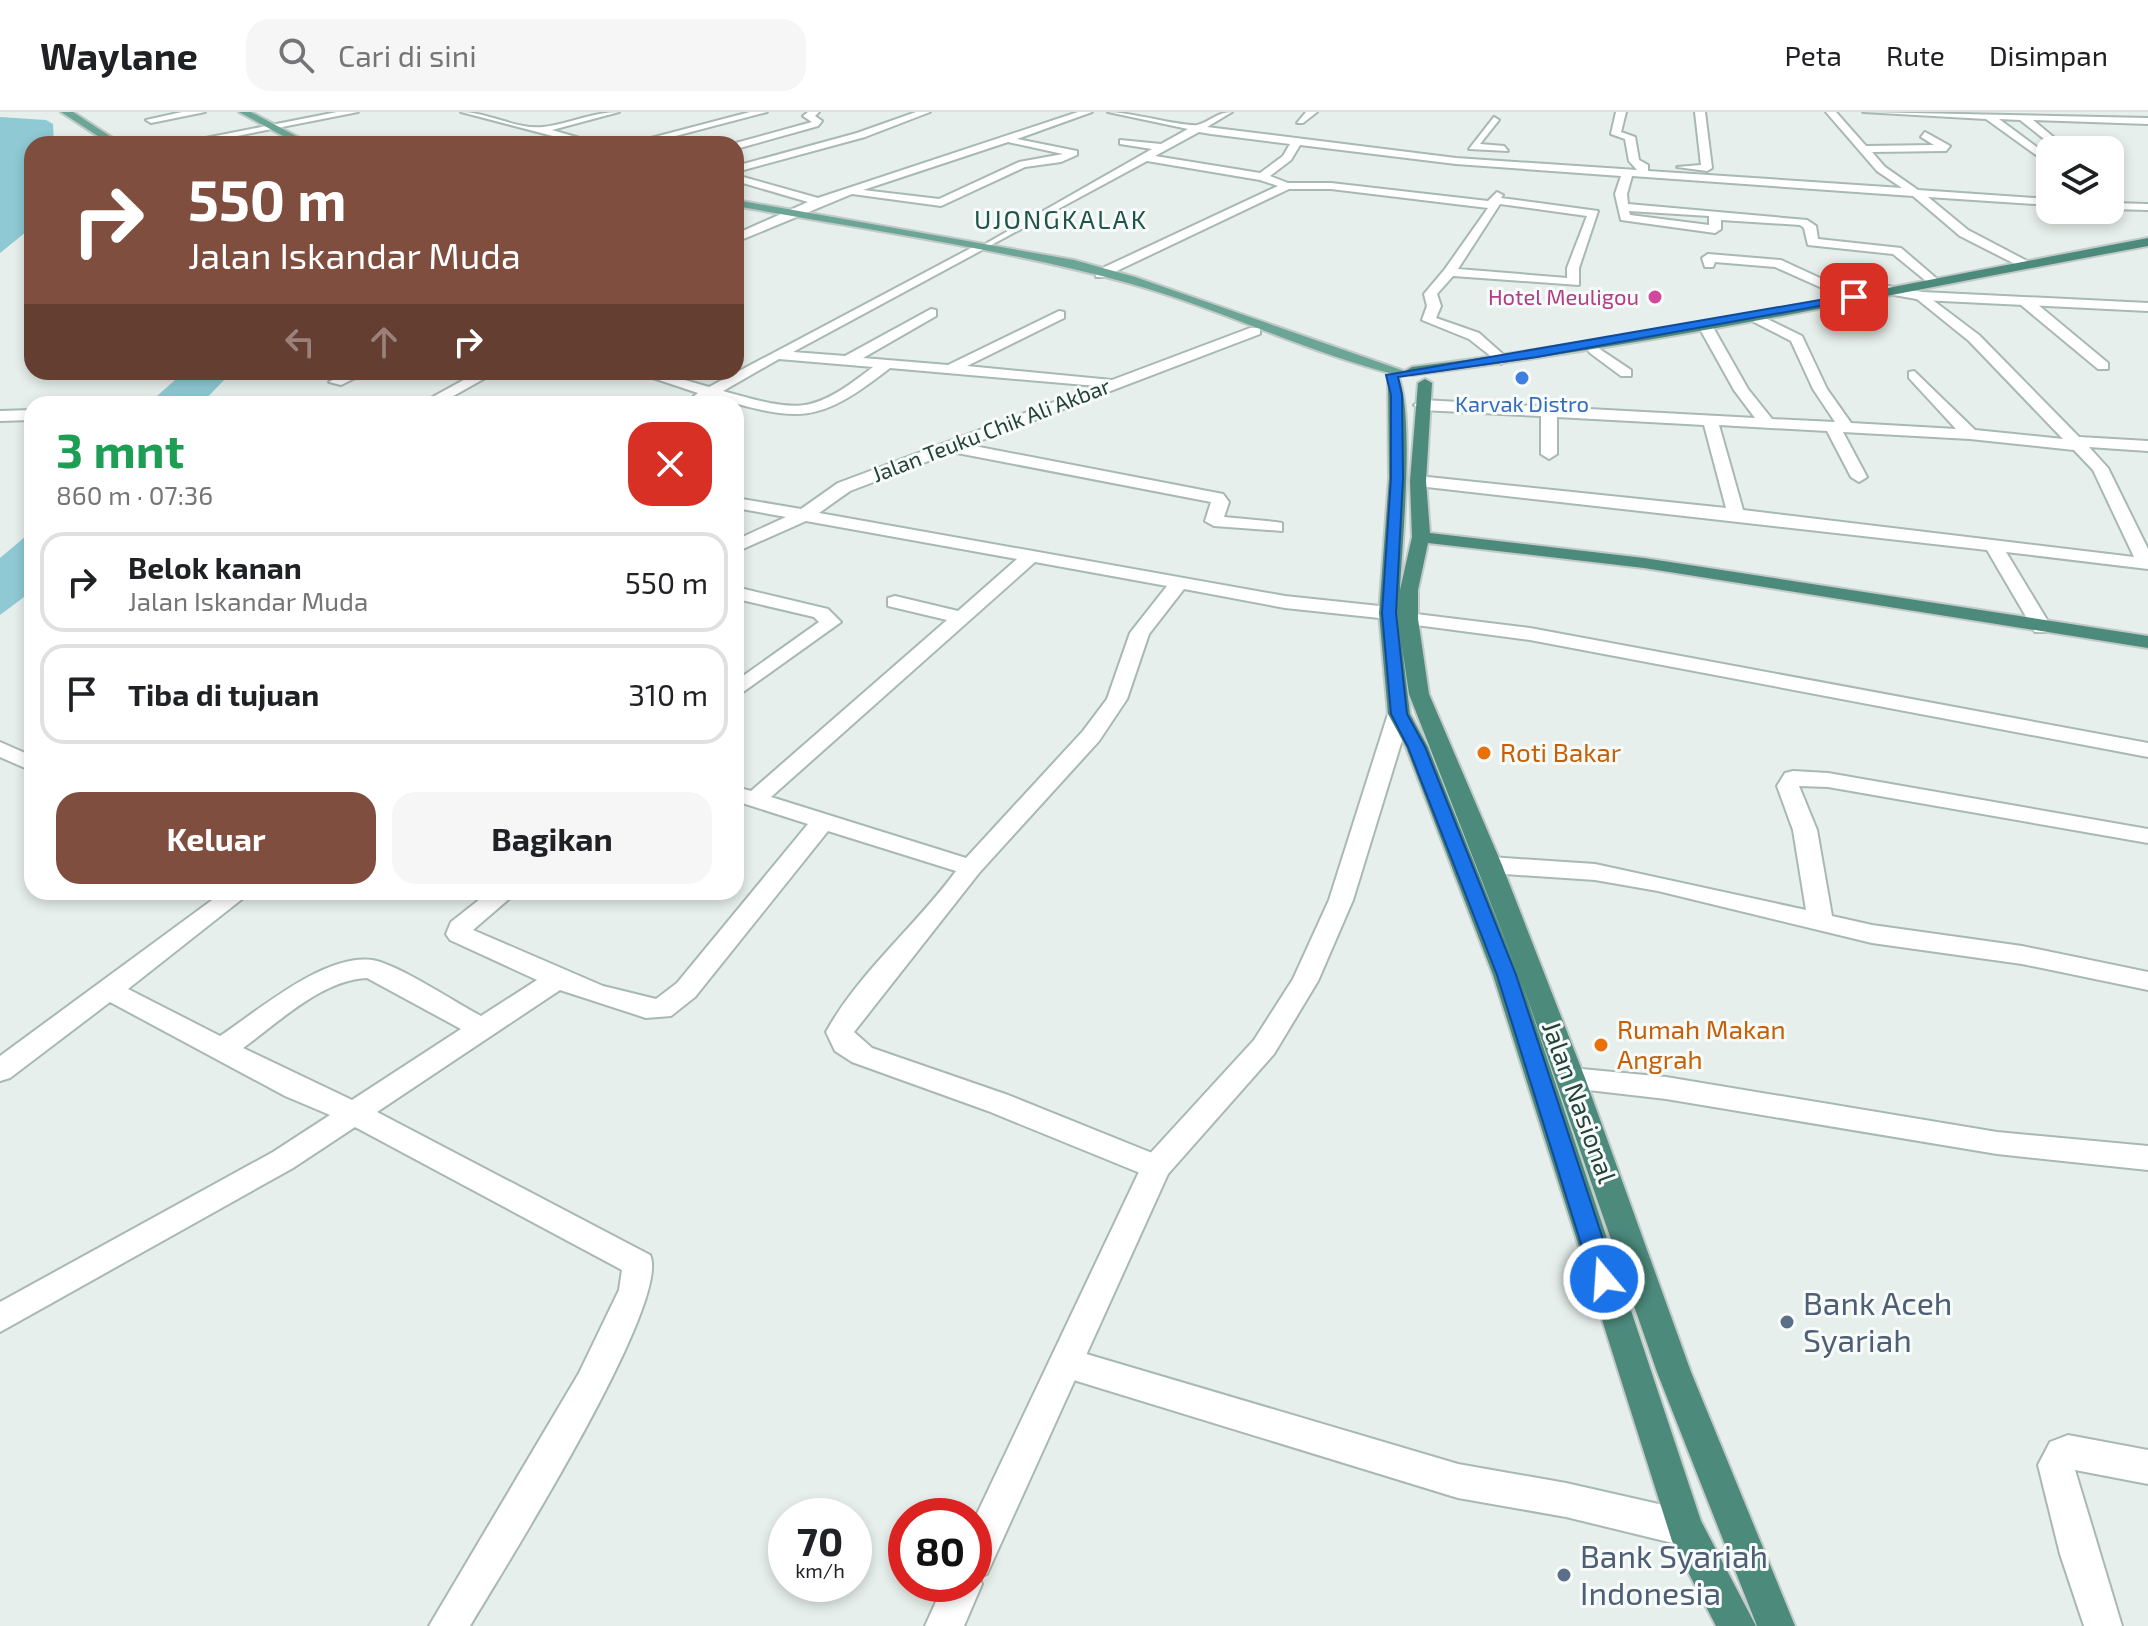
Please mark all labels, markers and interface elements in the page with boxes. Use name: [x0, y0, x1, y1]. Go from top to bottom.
search box: [246, 19, 806, 91]
text: Waylane: [40, 32, 198, 78]
icon: search: [274, 33, 318, 77]
text: Cari di sini: [338, 37, 477, 73]
text: Peta: [1784, 38, 1842, 72]
text: Rute: [1886, 38, 1945, 72]
text: Disimpan: [1989, 38, 2108, 72]
map controls: [2036, 136, 2124, 224]
button: layers: [2036, 136, 2124, 224]
text: 550 m: [188, 165, 347, 232]
icon: right: [56, 168, 160, 272]
district label: UJONGKALAK: [974, 203, 1148, 234]
text: Jalan Iskandar Muda: [188, 233, 521, 276]
pin: [1820, 263, 1888, 331]
icon: arrive: [1832, 275, 1876, 319]
place label: Hotel Meuligou: [1488, 283, 1639, 309]
marker: Hotel Meuligou: [1646, 288, 1664, 306]
icon: left: [278, 320, 322, 364]
icon: ahead: [362, 320, 406, 364]
icon: right: [446, 320, 490, 364]
marker: Karvak Distro: [1513, 369, 1531, 387]
street label: Jalan Teuku Chik Ali Akbar: [868, 372, 1114, 487]
place label: Karvak Distro: [1455, 390, 1589, 416]
text: 3 mnt: [56, 420, 184, 478]
button: close: [628, 422, 712, 506]
text: 860 m · 07:36: [56, 479, 213, 510]
text: Belok kanan: [128, 549, 302, 585]
icon: right: [60, 560, 104, 604]
text: 550 m: [625, 564, 708, 600]
text: Jalan Iskandar Muda: [128, 585, 368, 616]
icon: arrive: [60, 672, 104, 716]
text: Tiba di tujuan: [128, 676, 319, 712]
text: 310 m: [628, 676, 708, 712]
place label: Roti Bakar: [1500, 736, 1621, 767]
marker: Roti Bakar: [1475, 744, 1493, 762]
button: Keluar: [56, 792, 376, 884]
button: Bagikan: [392, 792, 712, 884]
place label: Rumah Makan Angrah: [1617, 1013, 1786, 1074]
street label: Jalan Nasional: [1537, 1016, 1624, 1187]
marker: Rumah Makan Angrah: [1592, 1036, 1610, 1054]
position arrow: [1562, 1237, 1646, 1321]
place label: Bank Aceh Syariah: [1803, 1283, 1952, 1358]
marker: Bank Aceh Syariah: [1778, 1313, 1796, 1331]
speed limit sign: 80: [888, 1498, 992, 1602]
text: 70: [797, 1516, 843, 1564]
place label: Bank Syariah Indonesia: [1580, 1536, 1768, 1611]
text: km/h: [795, 1558, 845, 1582]
marker: Bank Syariah Indonesia: [1555, 1566, 1573, 1584]

